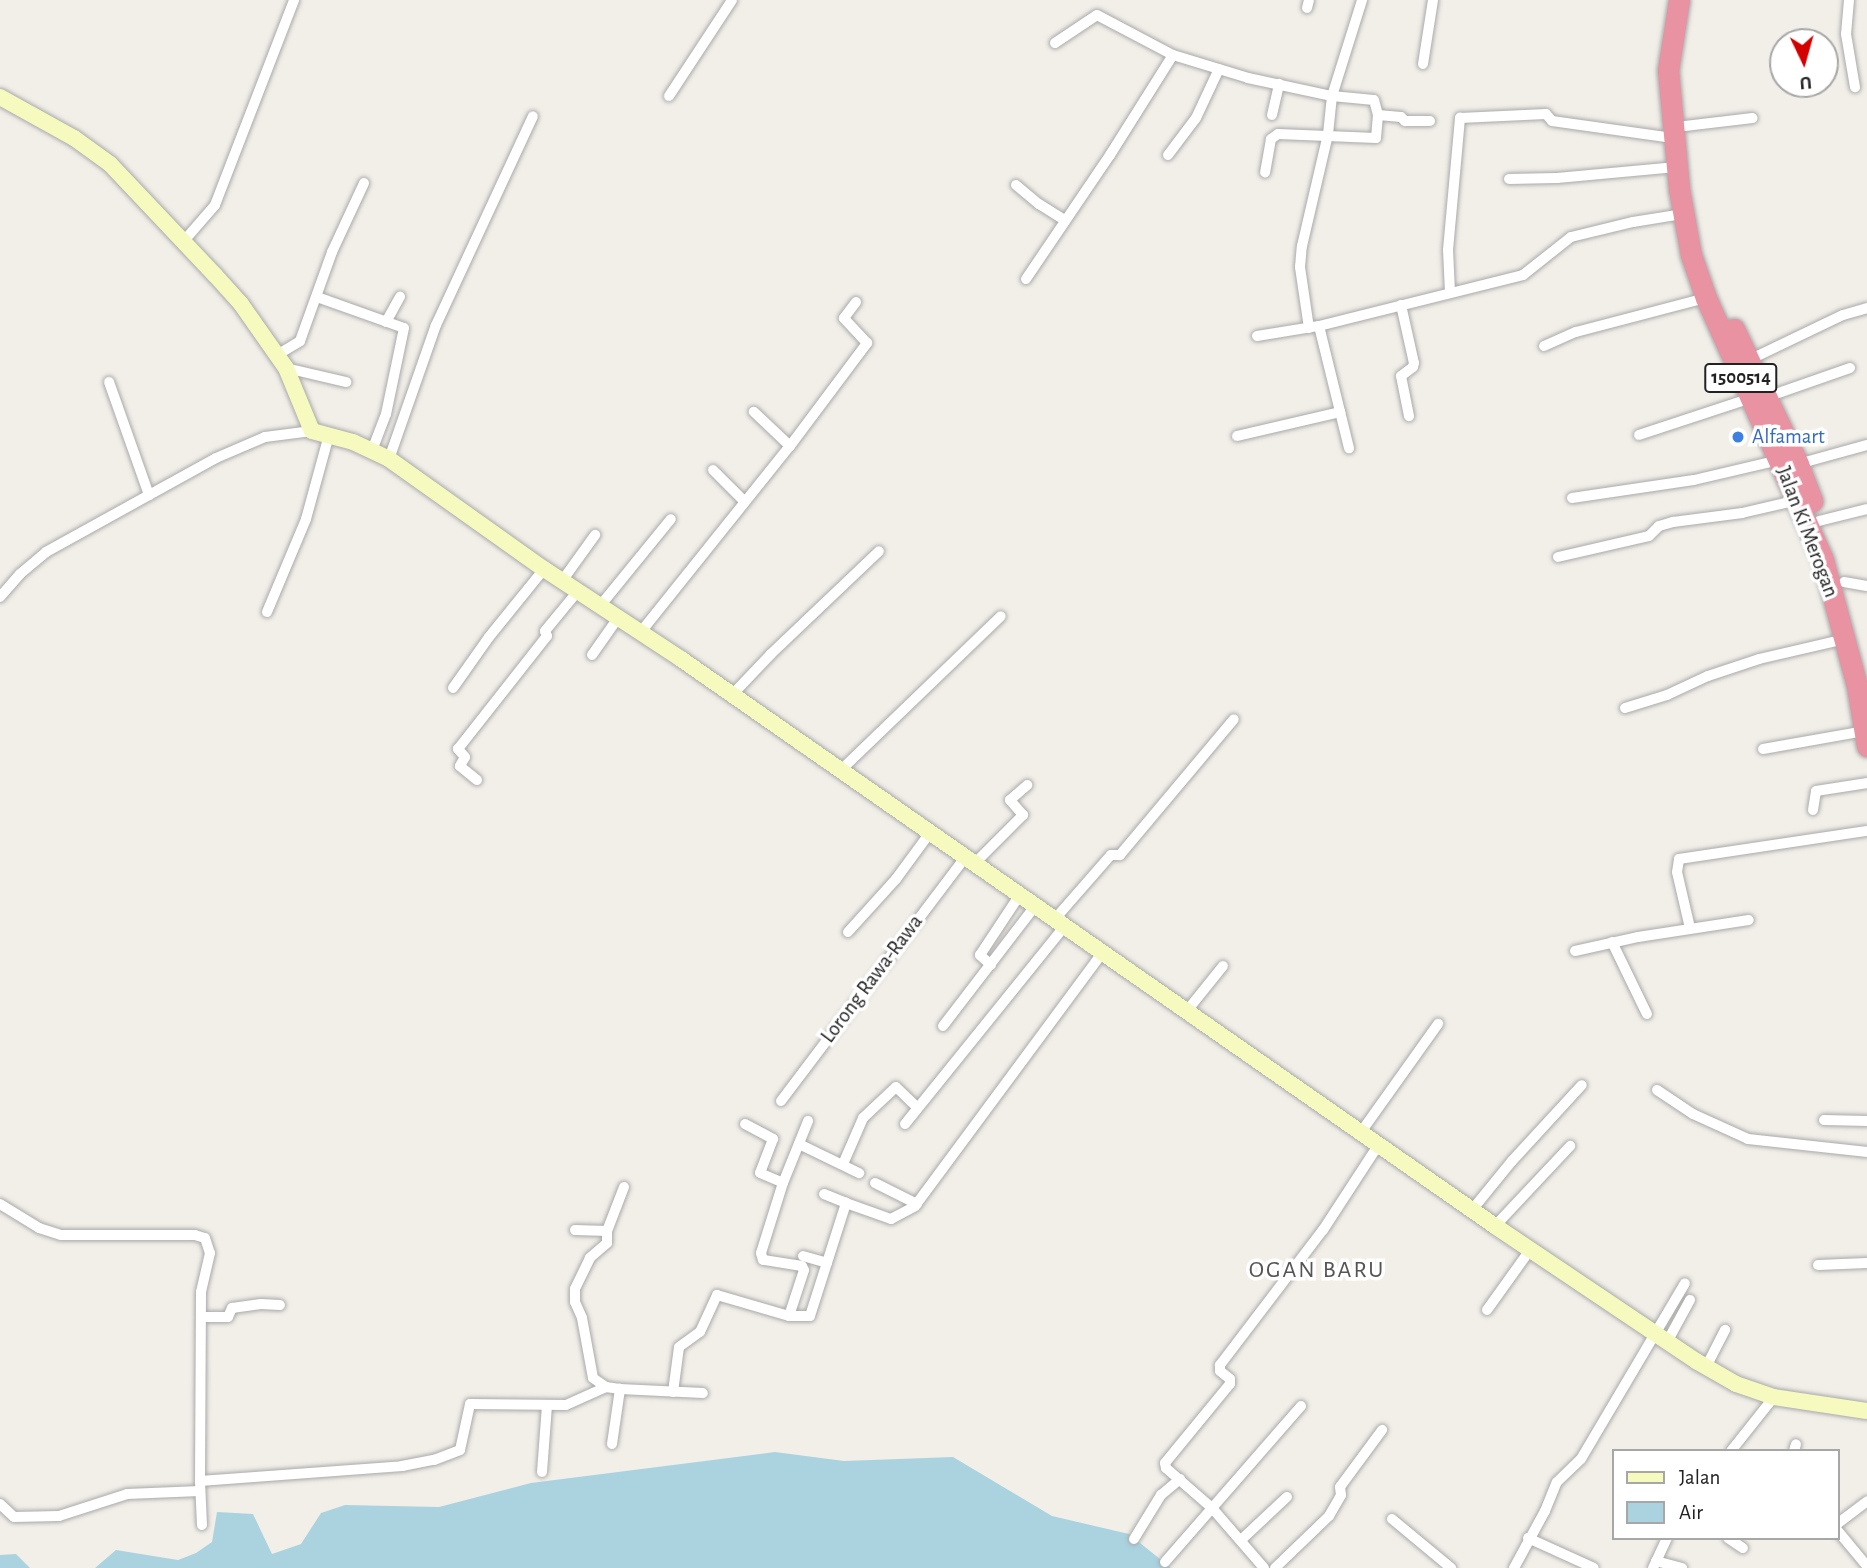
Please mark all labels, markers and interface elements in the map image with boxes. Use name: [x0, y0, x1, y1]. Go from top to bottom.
north arrow: [1769, 28, 1839, 98]
text: U: [1799, 72, 1813, 92]
road number: 1500514: [1704, 362, 1778, 394]
place label: Alfamart: [1752, 424, 1825, 450]
marker: Alfamart: [1730, 429, 1746, 445]
street label: Jalan Ki Merogan: [1771, 463, 1843, 601]
street label: Lorong Rawa-Rawa: [816, 910, 928, 1048]
district label: OGAN BARU: [1250, 1257, 1384, 1285]
legend: [1612, 1449, 1839, 1540]
text: Jalan: [1679, 1467, 1720, 1488]
text: Air: [1679, 1502, 1703, 1523]

